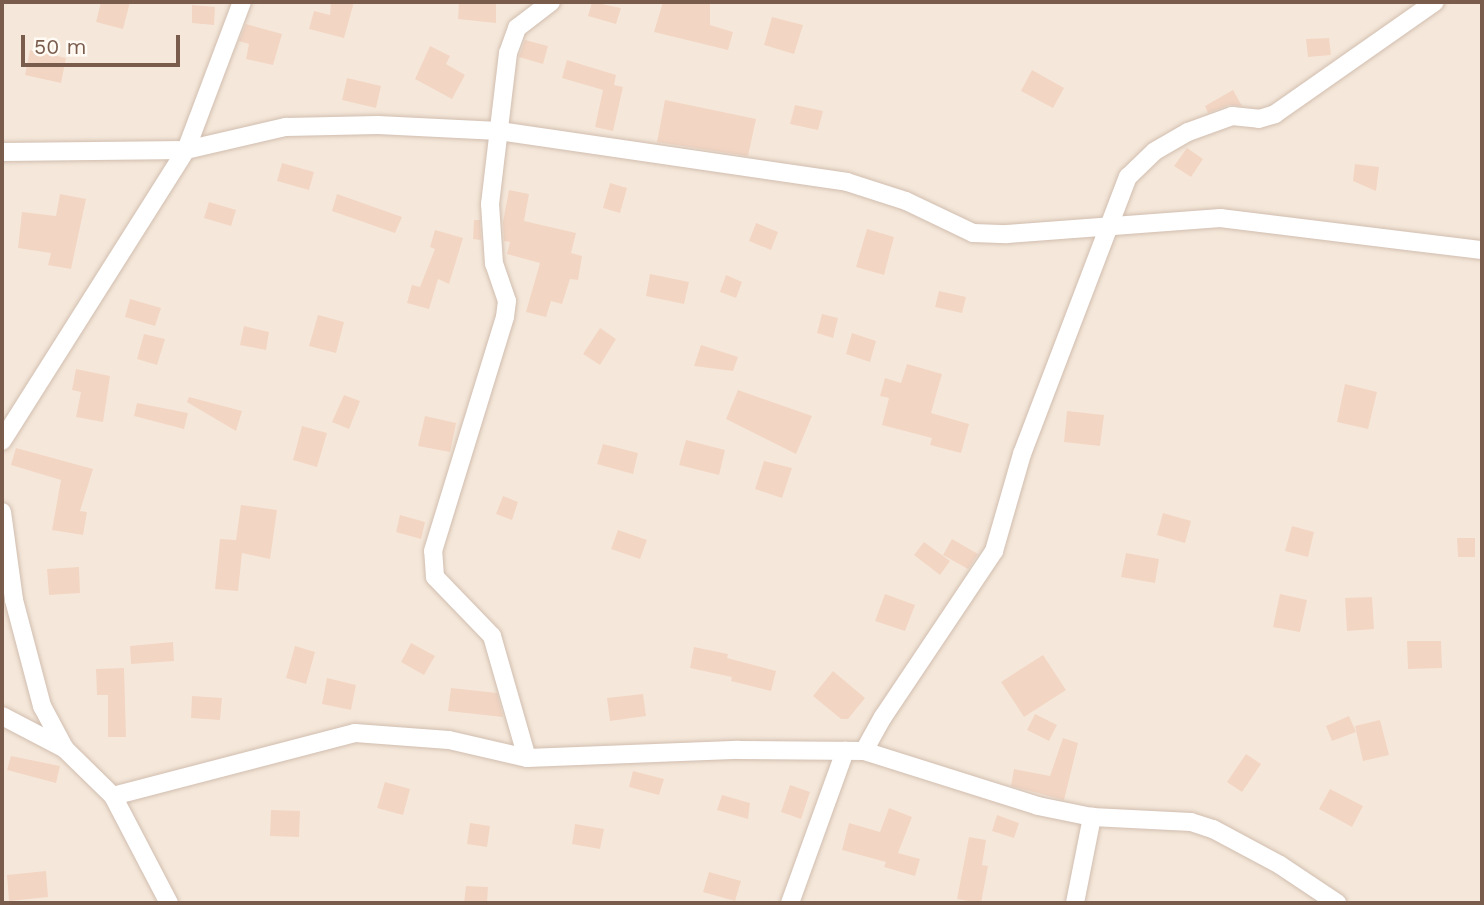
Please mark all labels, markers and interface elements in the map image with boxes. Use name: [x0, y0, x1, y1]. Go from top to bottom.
scale bar: [24, 21, 184, 65]
text: 50 m: [34, 34, 86, 59]

